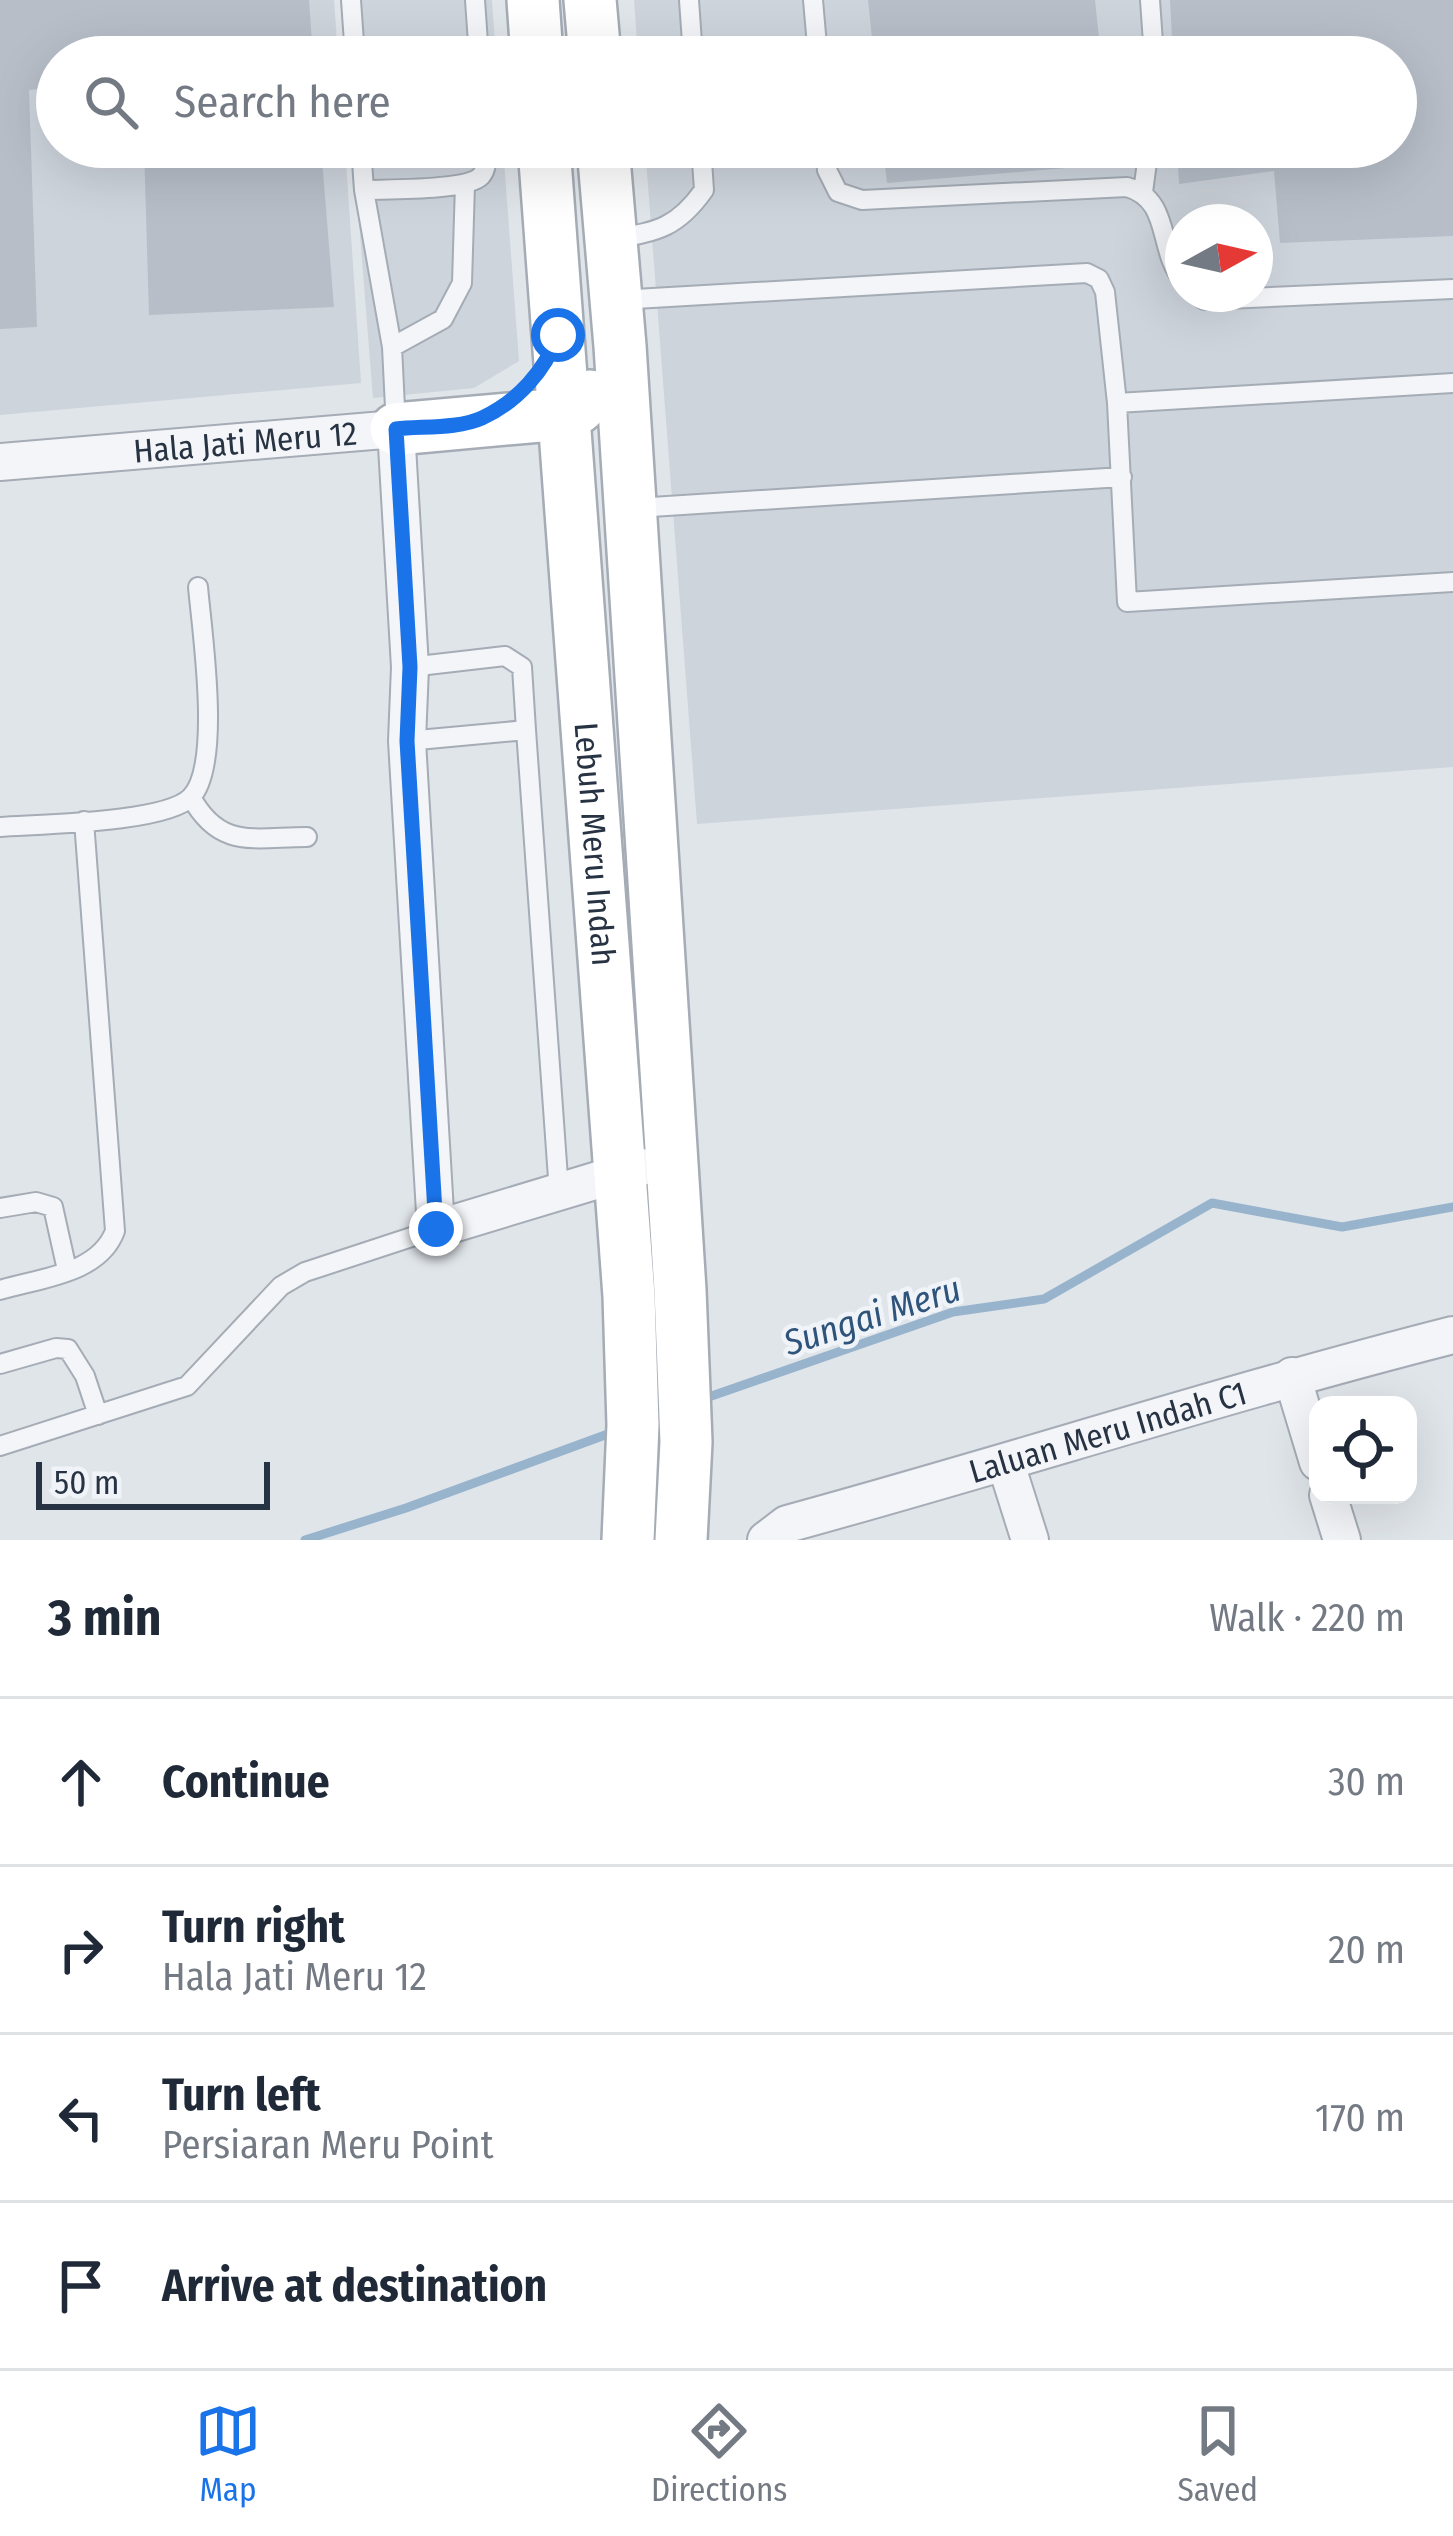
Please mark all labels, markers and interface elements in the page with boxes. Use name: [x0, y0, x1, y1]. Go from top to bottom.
search box: [36, 36, 1417, 168]
icon: search: [78, 69, 144, 135]
text: Search here: [174, 75, 391, 129]
north arrow: [1165, 204, 1273, 312]
route start: [531, 308, 585, 362]
street label: Hala Jati Meru 12: [132, 413, 359, 472]
street label: Lebuh Meru Indah: [566, 721, 624, 967]
route end: [409, 1202, 463, 1256]
water label: Sungai Meru: [777, 1267, 966, 1366]
street label: Laluan Meru Indah C1: [965, 1373, 1251, 1492]
map controls: [1309, 1396, 1417, 1504]
button: locate: [1309, 1396, 1417, 1504]
scale bar: [36, 1456, 270, 1509]
text: 50 m: [54, 1463, 119, 1503]
text: 3 min: [48, 1587, 162, 1649]
text: Walk · 220 m: [1209, 1595, 1405, 1641]
icon: ahead: [48, 1749, 114, 1815]
text: Continue: [162, 1755, 330, 1809]
text: 30 m: [1328, 1759, 1405, 1805]
text: Turn right: [162, 1900, 345, 1954]
icon: right: [48, 1917, 114, 1983]
text: 20 m: [1328, 1927, 1405, 1973]
text: Hala Jati Meru 12: [162, 1954, 427, 2000]
text: Turn left: [162, 2068, 321, 2122]
icon: left: [48, 2085, 114, 2151]
text: 170 m: [1315, 2095, 1405, 2141]
text: Persiaran Meru Point: [162, 2122, 493, 2168]
icon: arrive: [48, 2253, 114, 2319]
text: Arrive at destination: [162, 2259, 547, 2313]
tab: Map: [195, 2398, 261, 2510]
tab: Directions: [651, 2398, 787, 2510]
tab: Saved: [1177, 2398, 1258, 2510]

